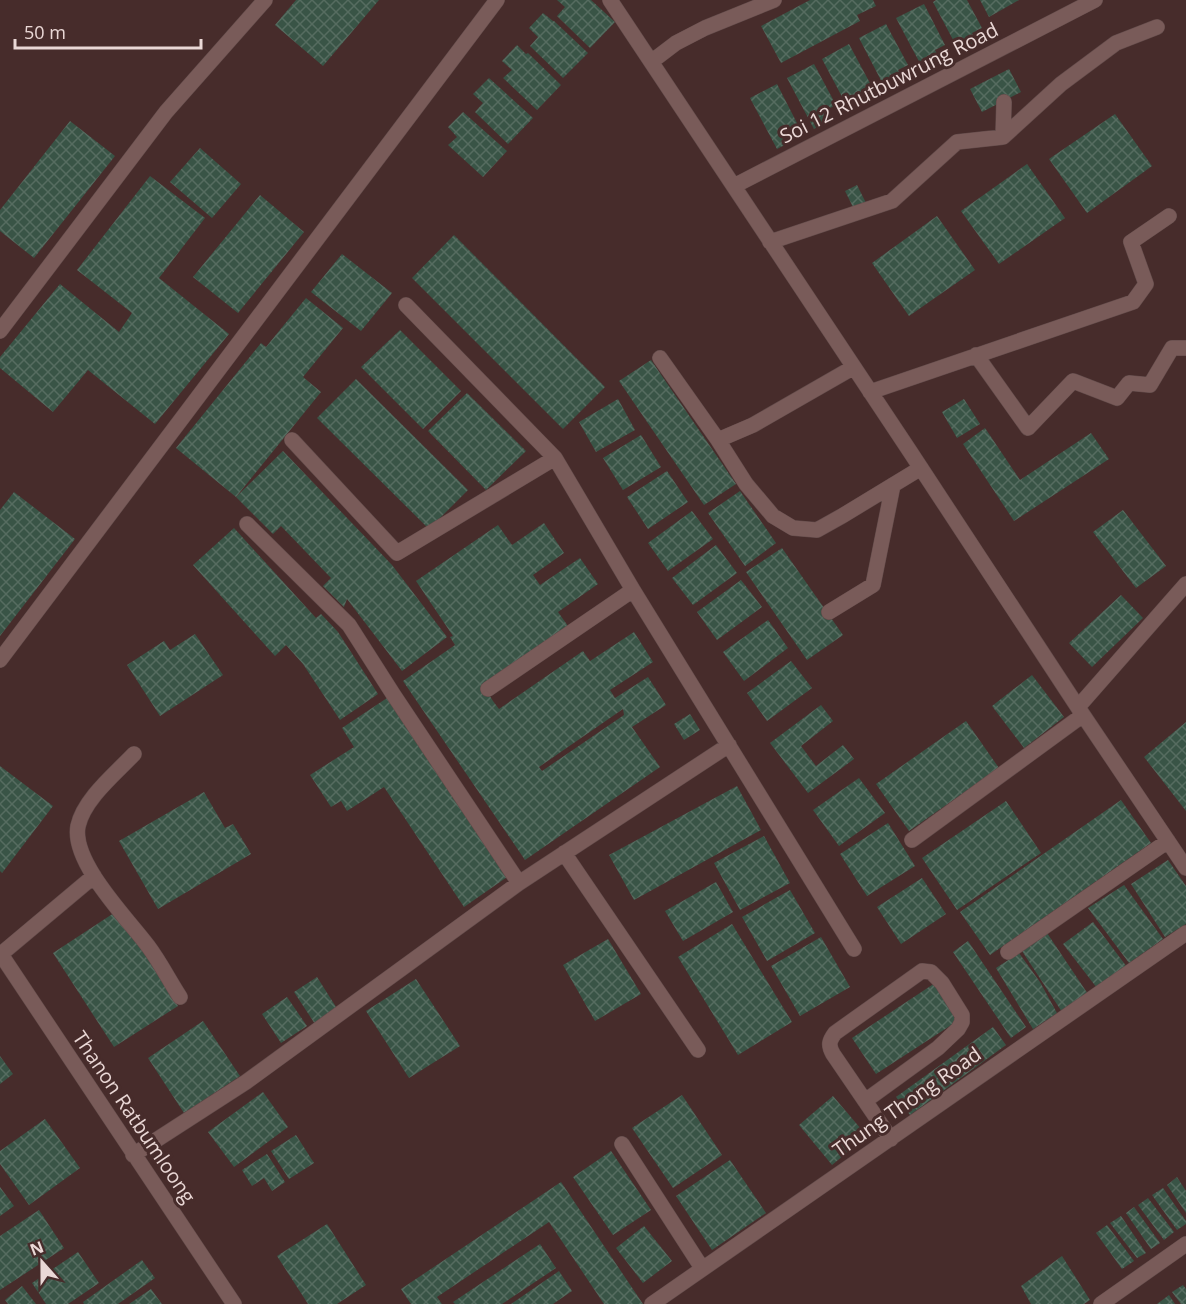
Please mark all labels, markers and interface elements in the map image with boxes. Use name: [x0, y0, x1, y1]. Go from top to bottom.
scale bar: [15, 12, 201, 50]
street label: Soi 12 Rhutbuwrung Road: [775, 16, 1003, 149]
text: 50 m: [24, 20, 66, 44]
street label: Thanon Ratbumloong: [67, 1025, 202, 1208]
street label: Thung Thong Road: [827, 1040, 986, 1163]
north arrow: [12, 1232, 72, 1292]
text: N: [27, 1235, 47, 1261]

